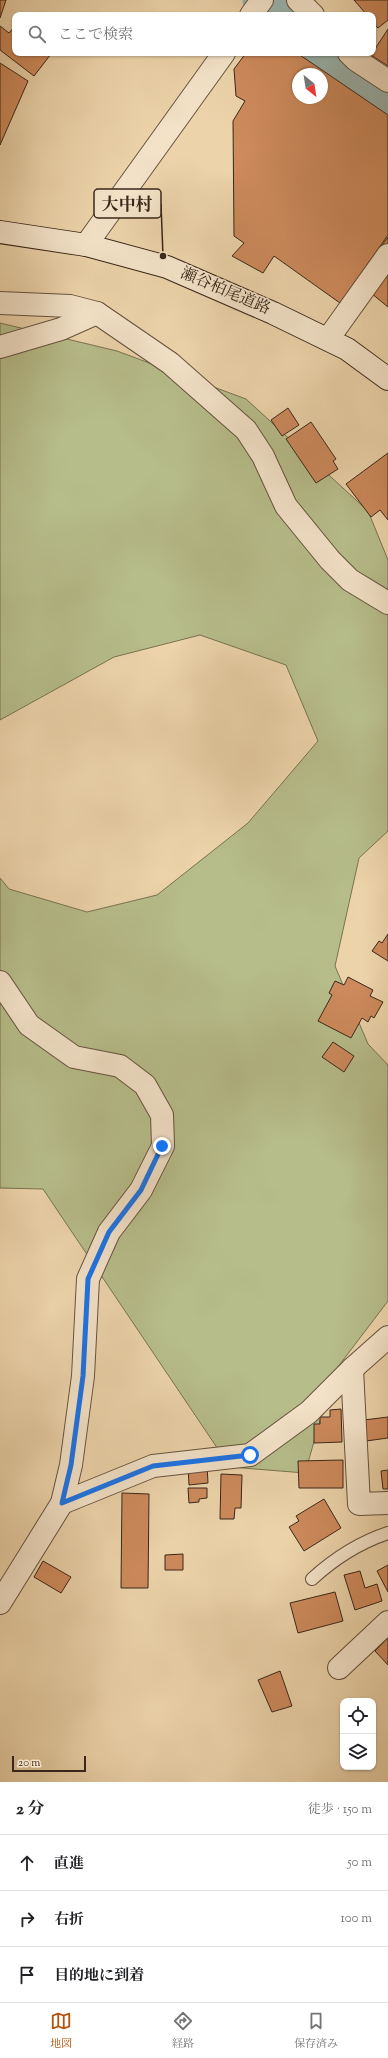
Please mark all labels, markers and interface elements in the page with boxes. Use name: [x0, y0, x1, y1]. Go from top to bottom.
search box: [12, 12, 376, 56]
icon: search: [26, 23, 48, 45]
text: ここで検索: [58, 25, 133, 46]
north arrow: [292, 68, 328, 104]
callout: 大中村: [94, 189, 161, 218]
text: 大中村: [102, 194, 153, 218]
street label: 瀬谷柏尾道路: [176, 263, 274, 321]
route end: [153, 1137, 171, 1155]
route start: [241, 1446, 259, 1464]
map controls: [340, 1698, 376, 1770]
button: locate: [340, 1698, 376, 1734]
button: layers: [340, 1734, 376, 1770]
scale bar: [12, 1754, 86, 1773]
text: 20 m: [18, 1755, 40, 1771]
text: 2 分: [16, 1798, 45, 1822]
text: 徒歩 · 150 m: [308, 1801, 372, 1819]
icon: ahead: [16, 1852, 38, 1874]
text: 直進: [54, 1854, 84, 1875]
text: 50 m: [347, 1854, 372, 1872]
icon: right: [16, 1908, 38, 1930]
text: 右折: [54, 1910, 84, 1931]
text: 100 m: [340, 1910, 372, 1928]
icon: arrive: [16, 1964, 38, 1986]
text: 目的地に到着: [54, 1966, 144, 1987]
tab: 地図: [50, 2010, 72, 2052]
tab: 経路: [172, 2010, 194, 2052]
tab: 保存済み: [294, 2010, 338, 2052]

